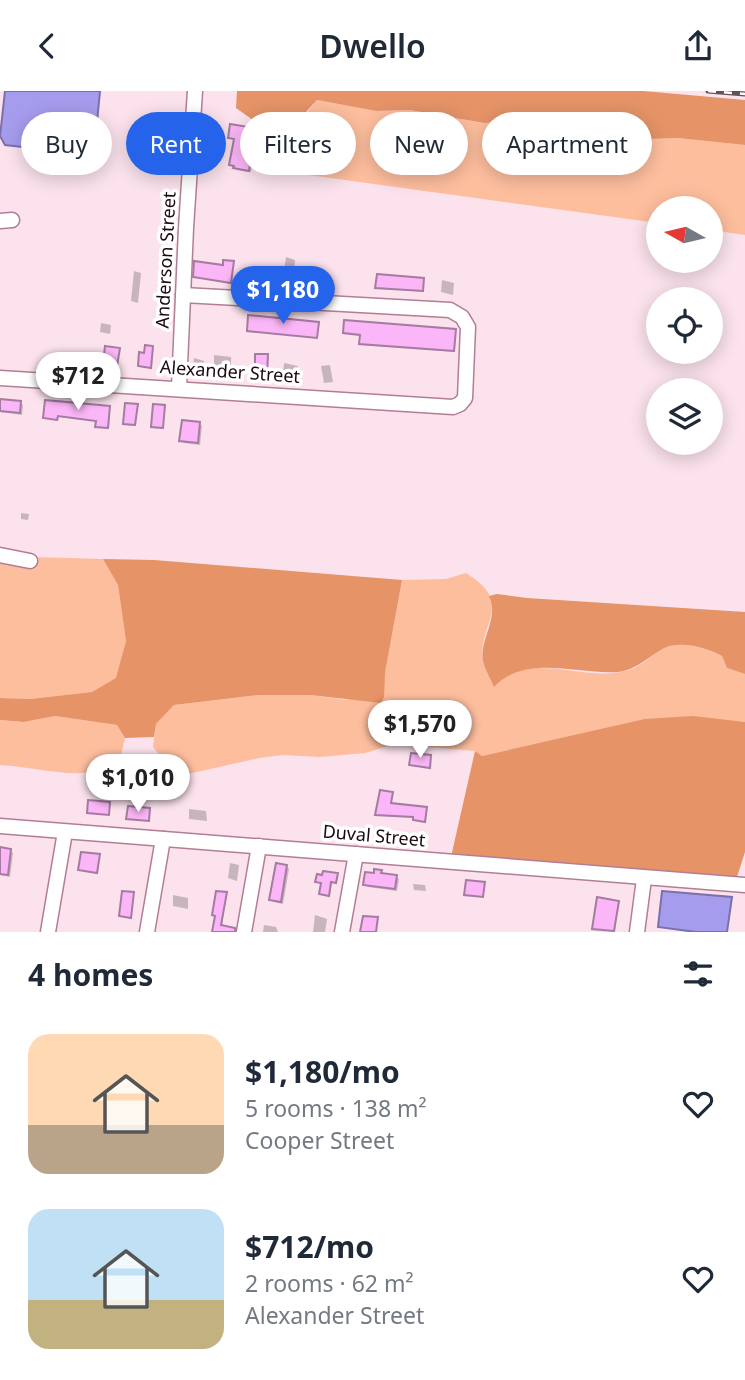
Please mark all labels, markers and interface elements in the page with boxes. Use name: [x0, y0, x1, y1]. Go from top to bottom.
text: Dwello: [319, 24, 426, 67]
icon: back: [28, 27, 66, 65]
icon: share: [679, 27, 717, 65]
chip: Buy: [21, 112, 112, 175]
chip: Rent: [126, 112, 226, 175]
chip: Filters: [240, 112, 356, 175]
chip: New: [370, 112, 468, 175]
chip: Apartment: [482, 112, 652, 175]
street label: Anderson Street: [149, 190, 181, 329]
north arrow: [646, 196, 723, 273]
map controls: [646, 196, 723, 455]
pin: $1,180: [226, 267, 340, 326]
text: $1,180: [247, 273, 319, 305]
button: locate: [646, 287, 723, 364]
pin: $712: [37, 353, 119, 412]
street label: Alexander Street: [159, 354, 301, 388]
text: $712: [52, 359, 104, 391]
button: layers: [646, 378, 723, 455]
pin: $1,570: [363, 701, 477, 760]
text: $1,570: [384, 707, 456, 739]
pin: $1,010: [81, 755, 195, 814]
text: $1,010: [102, 761, 174, 793]
street label: Duval Street: [322, 819, 427, 851]
text: 4 homes: [28, 954, 153, 995]
icon: filters: [679, 955, 717, 993]
text: $1,180/mo: [245, 1051, 400, 1092]
icon: home: [84, 1062, 168, 1146]
icon: heart: [679, 1085, 717, 1123]
text: 5 rooms · 138 m²: [245, 1092, 427, 1124]
text: Cooper Street: [245, 1124, 394, 1156]
text: $712/mo: [245, 1226, 374, 1267]
icon: home: [84, 1237, 168, 1321]
icon: heart: [679, 1260, 717, 1298]
text: 2 rooms · 62 m²: [245, 1267, 414, 1299]
text: Alexander Street: [245, 1299, 424, 1331]

